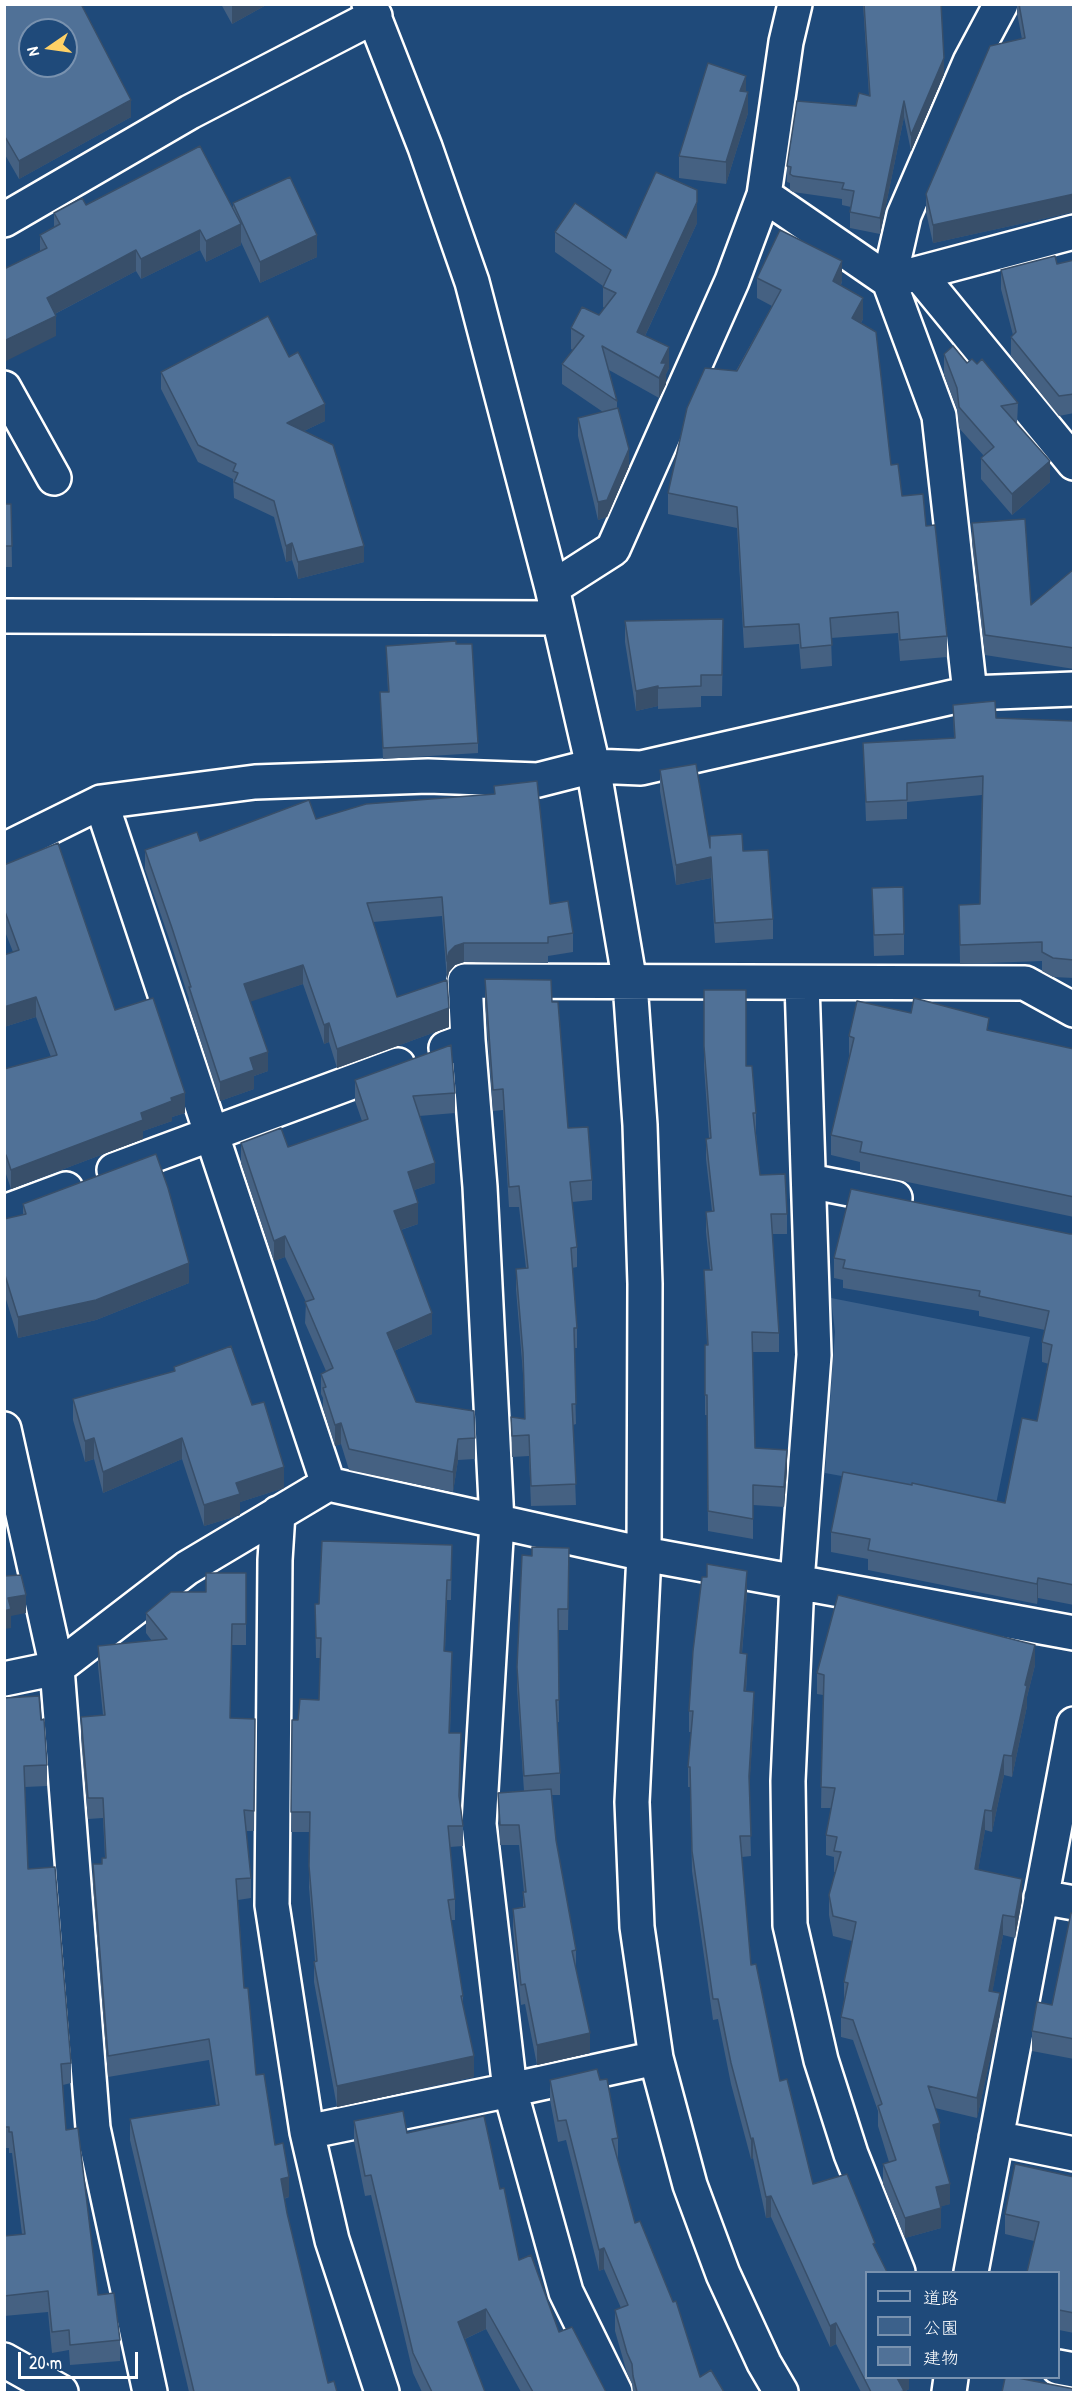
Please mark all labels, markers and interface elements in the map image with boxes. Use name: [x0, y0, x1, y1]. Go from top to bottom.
north arrow: [18, 18, 78, 78]
text: N: [21, 45, 44, 58]
legend: [865, 2271, 1060, 2379]
text: 道路: [923, 2285, 959, 2310]
text: 公園: [923, 2315, 959, 2340]
scale bar: [21, 2340, 141, 2378]
text: 建物: [923, 2345, 959, 2370]
text: 20 m: [29, 2350, 62, 2375]

